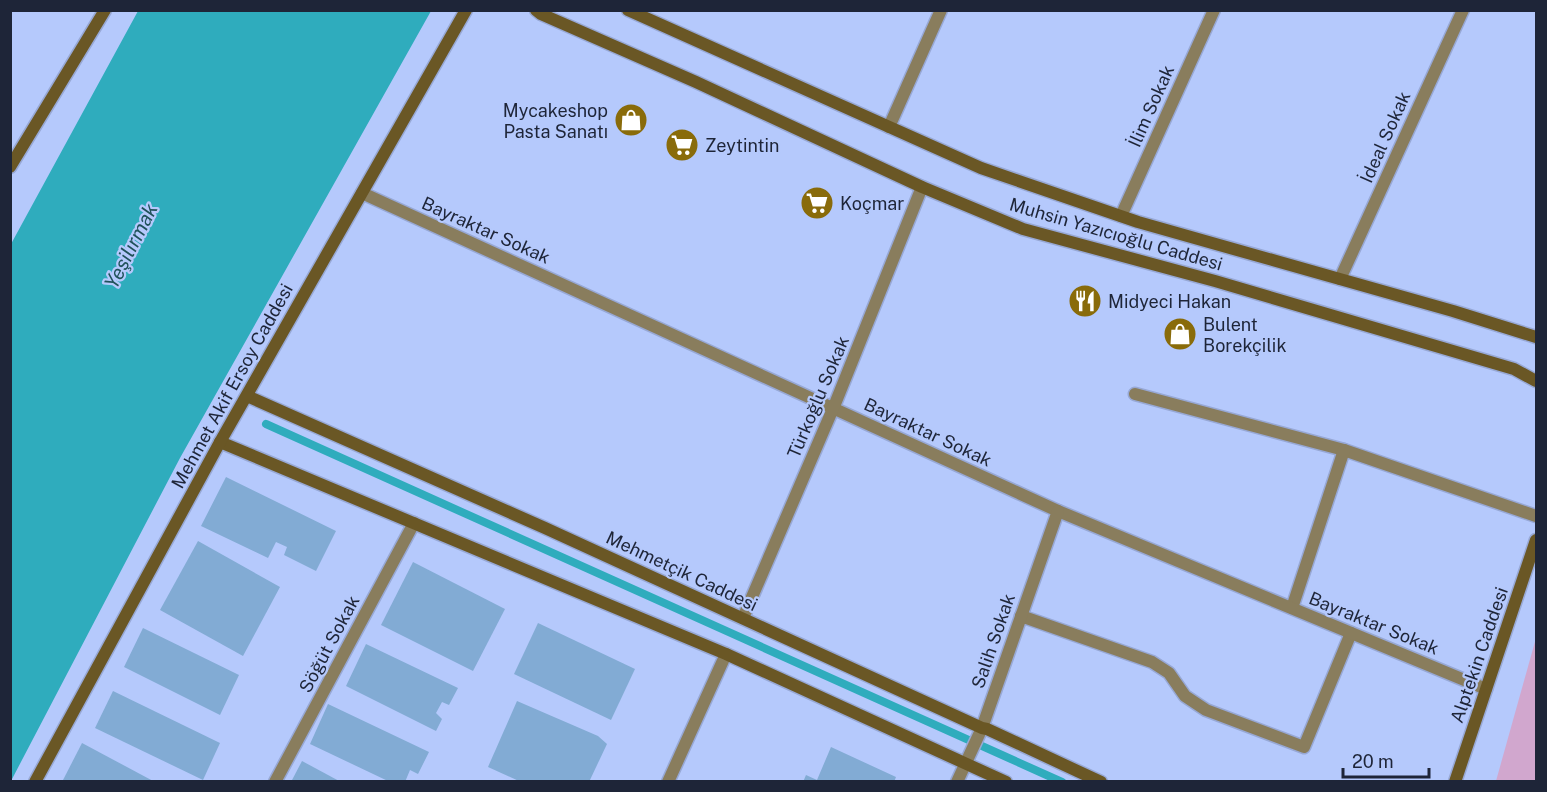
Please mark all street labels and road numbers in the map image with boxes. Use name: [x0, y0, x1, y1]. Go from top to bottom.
street label: İlim Sokak: [1123, 62, 1178, 150]
street label: İdeal Sokak: [1355, 88, 1414, 186]
street label: Bayraktar Sokak: [419, 192, 553, 268]
street label: Muhsin Yazıcıoğlu Caddesi: [1007, 193, 1225, 275]
street label: Mehmet Akif Ersoy Caddesi: [167, 280, 297, 492]
street label: Türkoğlu Sokak: [783, 333, 853, 461]
street label: Bayraktar Sokak: [861, 393, 995, 471]
street label: Mehmetçik Caddesi: [603, 527, 761, 615]
street label: Alptekin Caddesi: [1446, 584, 1512, 726]
street label: Bayraktar Sokak: [1306, 587, 1442, 659]
street label: Salih Sokak: [967, 591, 1019, 691]
street label: Söğüt Sokak: [295, 592, 363, 696]

